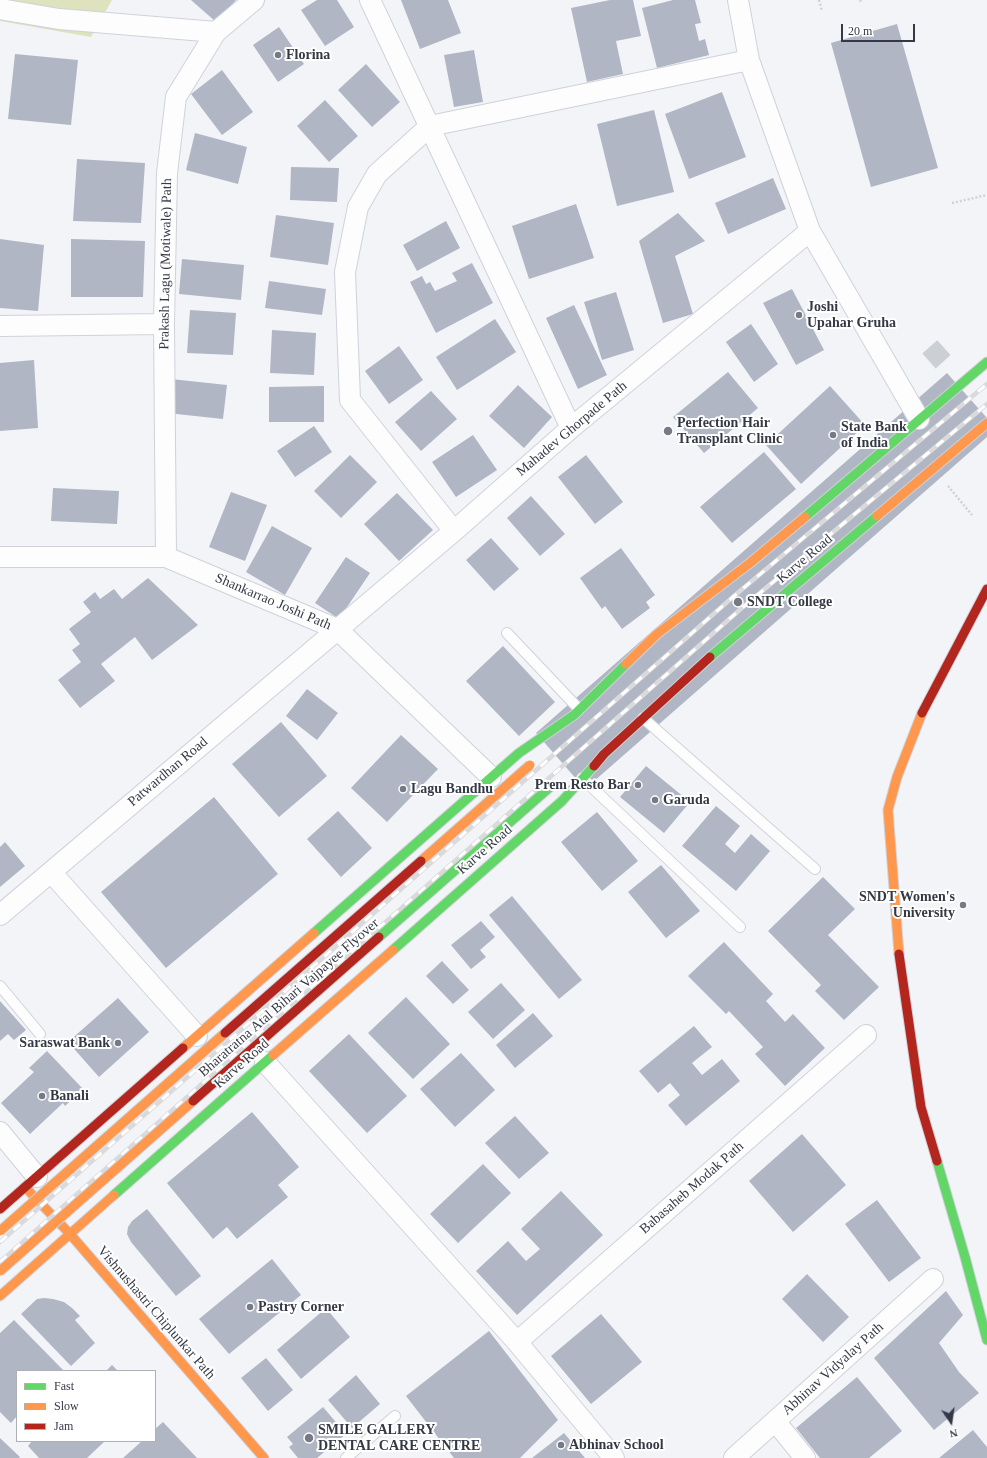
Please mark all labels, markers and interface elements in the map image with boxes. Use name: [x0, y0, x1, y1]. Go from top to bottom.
scale bar: [843, 16, 917, 42]
text: 20 m: [848, 24, 872, 38]
place label: Florina: [286, 47, 330, 63]
marker: Florina: [273, 50, 283, 60]
street label: Prakash Lagu (Motiwale) Path: [156, 178, 176, 350]
place label: Joshi Upahar Gruha: [807, 299, 896, 332]
marker: Joshi Upahar Gruha: [794, 310, 804, 320]
street label: Mahadev Ghorpade Path: [513, 378, 631, 480]
place label: Perfection Hair Transplant Clinic: [677, 415, 782, 448]
place label: State Bank of India: [841, 419, 907, 452]
marker: Perfection Hair Transplant Clinic: [662, 425, 674, 437]
marker: State Bank of India: [828, 430, 838, 440]
street label: Karve Road: [774, 531, 836, 587]
street label: Shankarrao Joshi Path: [212, 570, 334, 634]
place label: SNDT College: [747, 594, 832, 610]
marker: SNDT College: [732, 596, 744, 608]
street label: Patwardhan Road: [125, 734, 211, 810]
place label: Prem Resto Bar: [535, 777, 630, 793]
marker: Prem Resto Bar: [633, 780, 643, 790]
place label: Lagu Bandhu: [411, 781, 493, 797]
marker: Lagu Bandhu: [398, 784, 408, 794]
place label: Garuda: [663, 792, 710, 808]
marker: Garuda: [650, 795, 660, 805]
street label: Karve Road: [454, 822, 516, 878]
place label: SNDT Women's University: [859, 889, 955, 922]
marker: SNDT Women's University: [958, 900, 968, 910]
street label: Bharatratna Atal Bihari Vajpayee Flyover: [195, 915, 383, 1081]
place label: Saraswat Bank: [19, 1035, 110, 1051]
street label: Karve Road: [211, 1036, 273, 1092]
marker: Saraswat Bank: [113, 1038, 123, 1048]
place label: Banali: [50, 1088, 89, 1104]
marker: Banali: [37, 1091, 47, 1101]
street label: Babasaheb Modak Path: [637, 1138, 747, 1238]
street label: Vishnushastri Chiplunkar Path: [94, 1243, 218, 1383]
place label: Pastry Corner: [258, 1299, 344, 1315]
marker: Pastry Corner: [245, 1302, 255, 1312]
street label: Abhinav Vidyalay Path: [779, 1319, 887, 1419]
legend: [16, 1370, 156, 1442]
text: Fast: [54, 1379, 74, 1393]
text: Slow: [54, 1399, 79, 1413]
north arrow: [931, 1402, 971, 1442]
text: Jam: [54, 1419, 73, 1433]
place label: SMILE GALLERY DENTAL CARE CENTRE: [318, 1422, 480, 1454]
text: N: [948, 1427, 959, 1440]
marker: SMILE GALLERY DENTAL CARE CENTRE: [303, 1432, 315, 1444]
place label: Abhinav School: [569, 1437, 664, 1453]
marker: Abhinav School: [556, 1440, 566, 1450]

